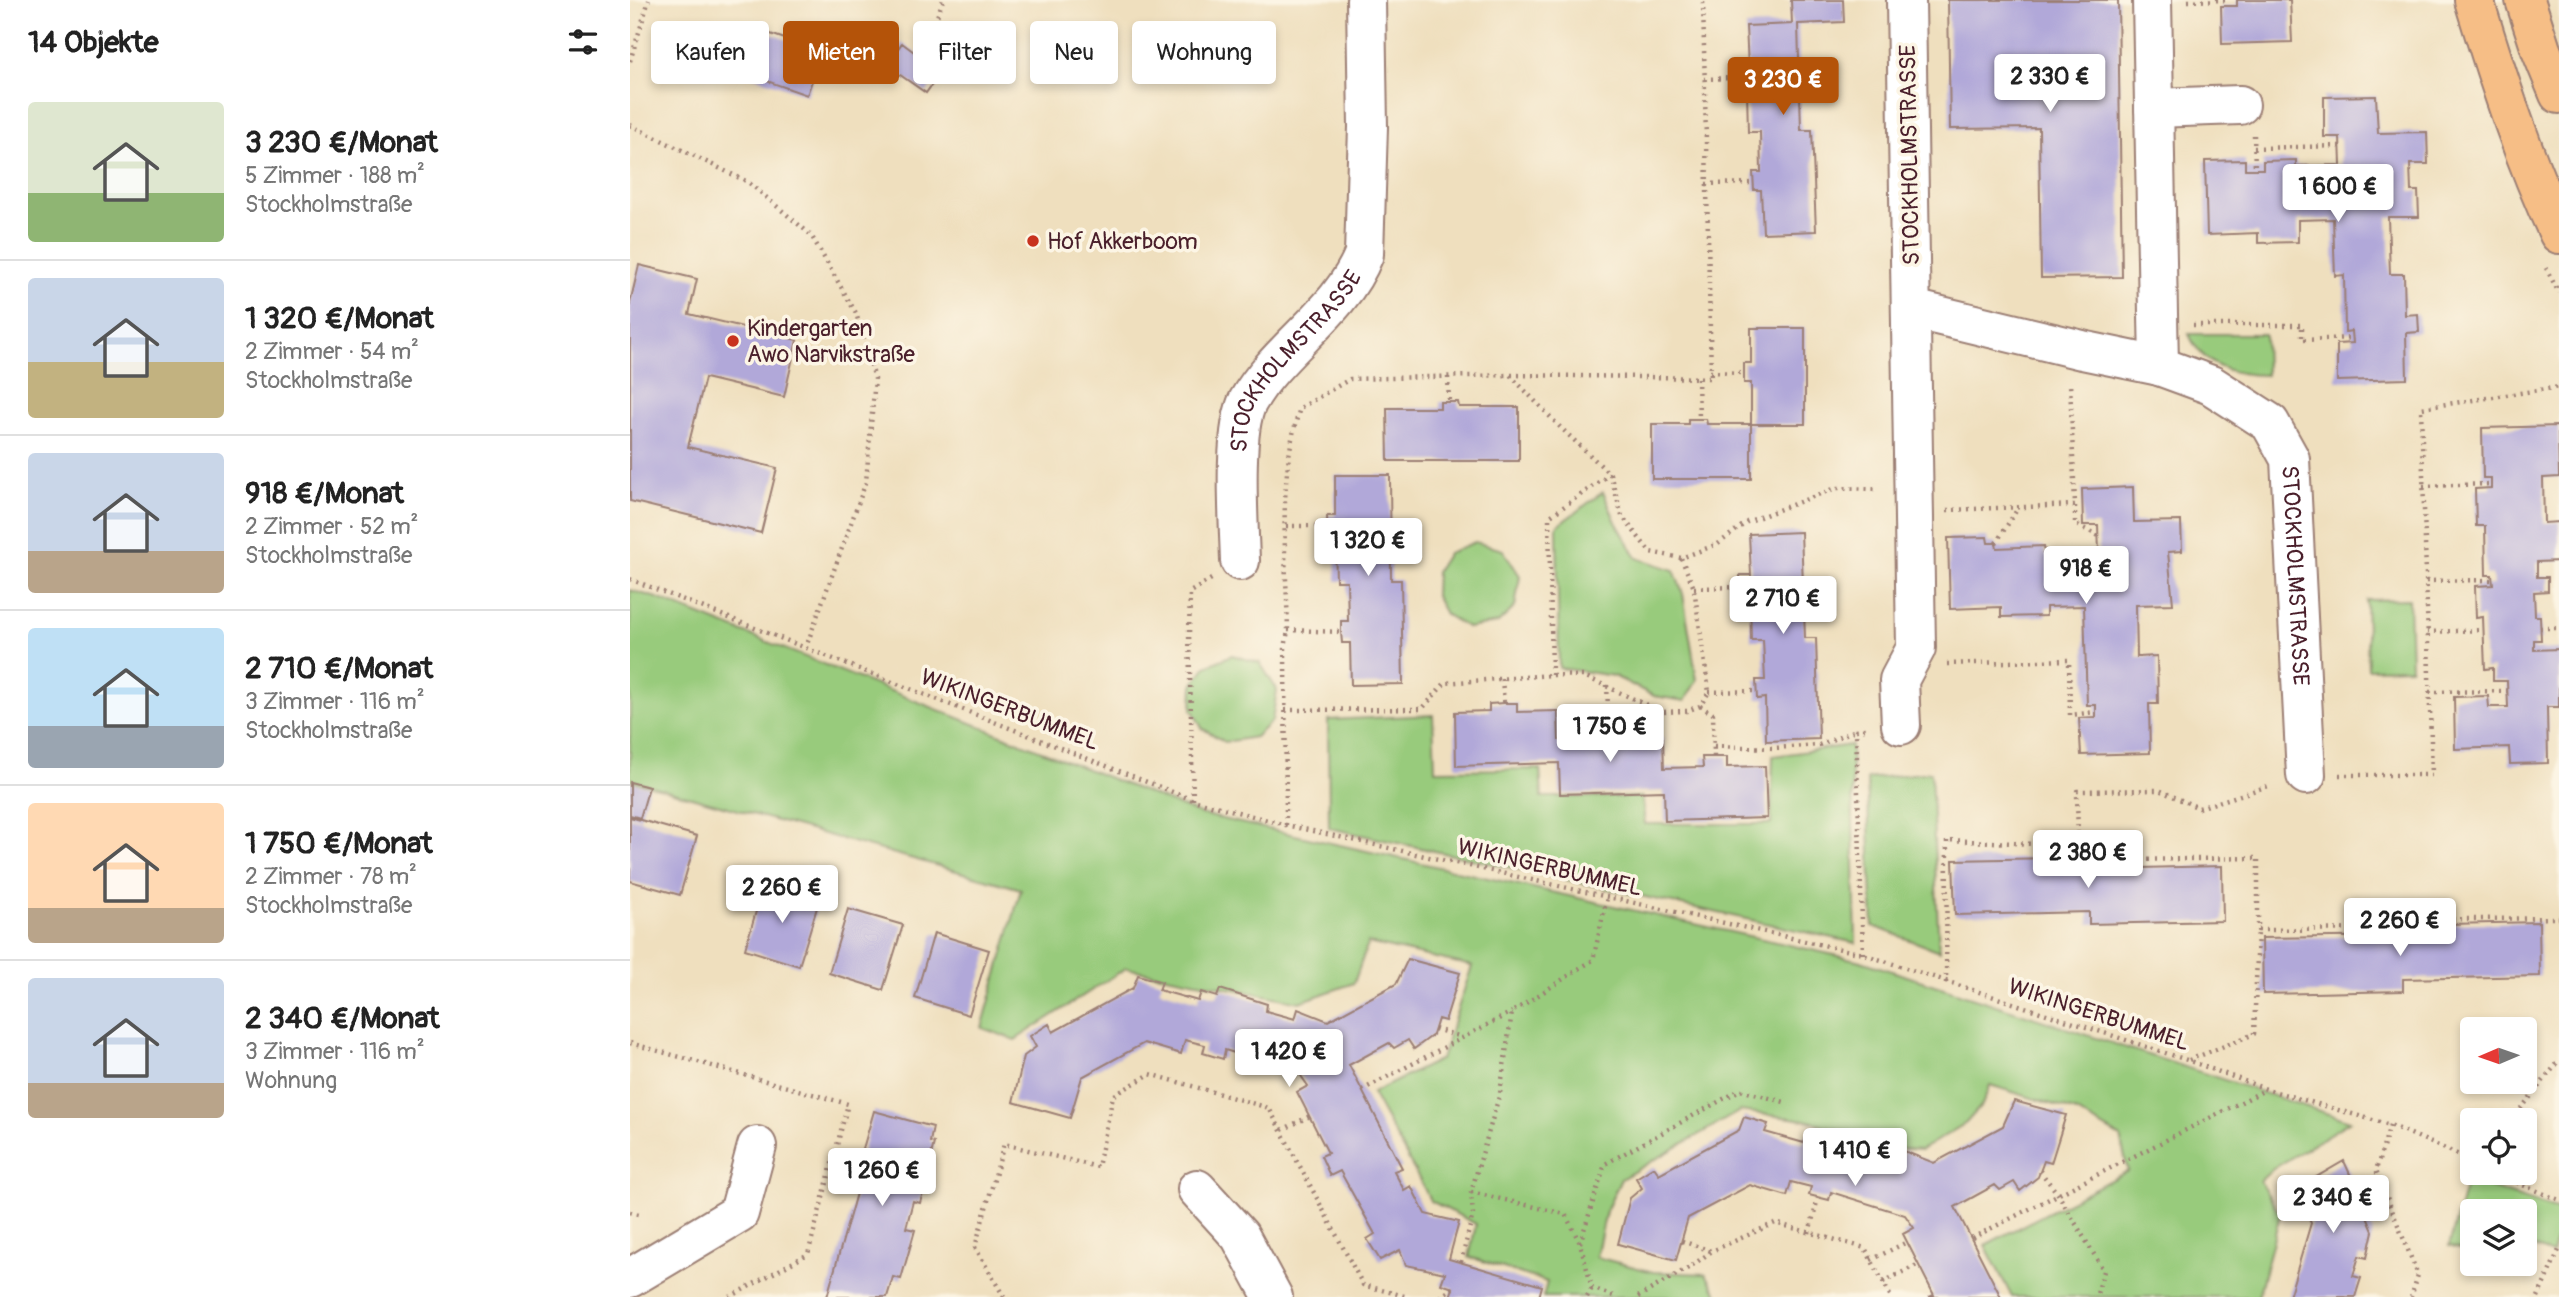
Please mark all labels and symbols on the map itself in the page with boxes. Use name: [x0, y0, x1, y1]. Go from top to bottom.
street label: STOCKHOLMSTRASSE: [1893, 44, 1926, 266]
pin: 2 330 €: [1985, 54, 2115, 114]
pin: 3 230 €: [1718, 58, 1848, 117]
pin: 1 600 €: [2273, 164, 2403, 224]
place label: Hof Akkerboom: [1047, 227, 1198, 256]
marker: Hof Akkerboom: [1025, 233, 1041, 249]
street label: STOCKHOLMSTRASSE: [1224, 265, 1368, 453]
place label: Kindergarten Awo Narvikstraße: [747, 314, 916, 369]
marker: Kindergarten Awo Narvikstraße: [725, 333, 741, 349]
street label: STOCKHOLMSTRASSE: [2275, 465, 2315, 687]
pin: 1 320 €: [1303, 518, 1433, 578]
pin: 918 €: [2037, 546, 2135, 606]
pin: 2 710 €: [1718, 576, 1848, 636]
street label: WIKINGERBUMMEL: [916, 662, 1103, 757]
pin: 1 750 €: [1545, 704, 1675, 764]
pin: 2 380 €: [2023, 830, 2153, 890]
street label: WIKINGERBUMMEL: [1455, 832, 1645, 903]
pin: 2 260 €: [717, 866, 847, 925]
pin: 2 260 €: [2335, 898, 2465, 958]
street label: WIKINGERBUMMEL: [2005, 972, 2193, 1057]
north arrow: [2460, 1017, 2538, 1094]
pin: 1 420 €: [1224, 1030, 1354, 1089]
pin: 1 410 €: [1790, 1128, 1920, 1188]
pin: 1 260 €: [817, 1148, 947, 1208]
pin: 2 340 €: [2268, 1176, 2398, 1235]

